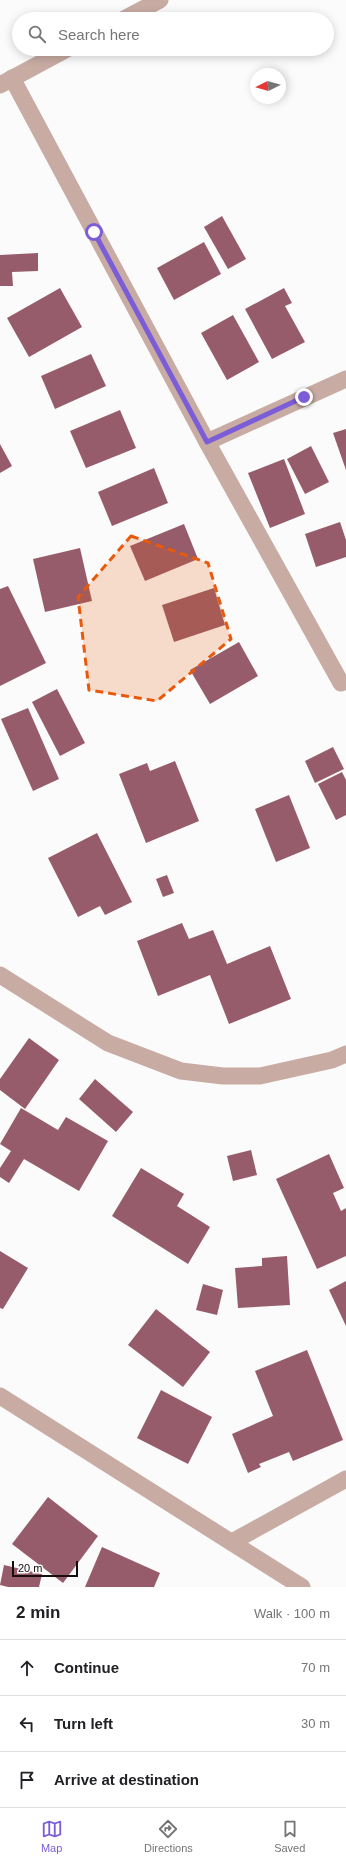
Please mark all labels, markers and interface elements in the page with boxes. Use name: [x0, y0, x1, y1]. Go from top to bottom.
search box: [12, 12, 334, 56]
icon: search: [26, 23, 48, 45]
text: Search here: [58, 26, 140, 43]
north arrow: [250, 68, 286, 104]
route start: [85, 223, 103, 241]
route end: [295, 388, 313, 406]
scale bar: [12, 1559, 78, 1578]
text: 20 m: [18, 1562, 42, 1574]
text: 2 min: [16, 1603, 60, 1622]
text: Walk · 100 m: [254, 1606, 330, 1621]
icon: ahead: [16, 1657, 38, 1679]
text: Continue: [54, 1659, 119, 1676]
text: 70 m: [301, 1660, 330, 1675]
icon: left: [16, 1713, 38, 1735]
text: Turn left: [54, 1715, 113, 1732]
text: 30 m: [301, 1716, 330, 1731]
icon: arrive: [16, 1769, 38, 1791]
text: Arrive at destination: [54, 1771, 199, 1788]
tab: Map: [41, 1818, 63, 1854]
tab: Directions: [144, 1818, 193, 1854]
tab: Saved: [274, 1818, 305, 1854]

